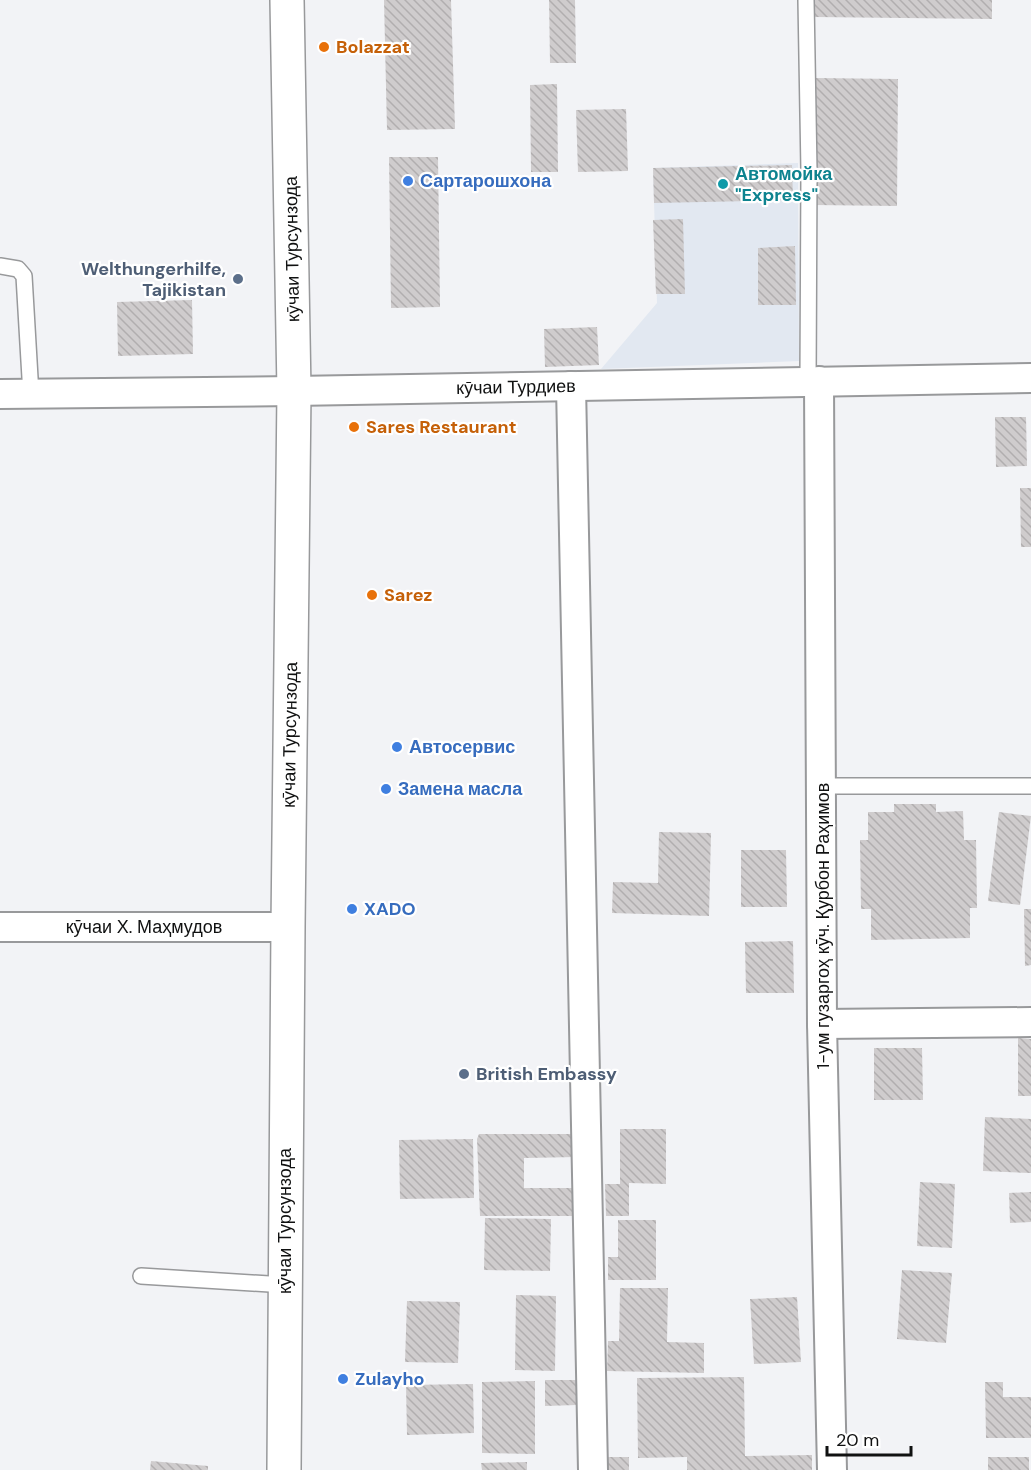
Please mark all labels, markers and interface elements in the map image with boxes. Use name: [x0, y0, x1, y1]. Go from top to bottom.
place label: Bolazzat: [336, 35, 410, 59]
marker: Bolazzat: [317, 40, 331, 54]
place label: Автомойка "Express": [735, 162, 833, 207]
place label: Сартарошхона: [420, 169, 552, 193]
marker: Сартарошхона: [401, 174, 415, 188]
street label: кӯчаи Турсунзода: [279, 175, 305, 322]
marker: Автомойка "Express": [716, 177, 730, 191]
place label: Welthungerhilfe, Tajikistan: [81, 257, 226, 302]
marker: Welthungerhilfe, Tajikistan: [231, 272, 245, 286]
street label: кӯчаи Турдиев: [456, 374, 576, 400]
place label: Sares Restaurant: [366, 415, 516, 439]
marker: Sares Restaurant: [347, 420, 361, 434]
place label: Sarez: [384, 583, 432, 607]
marker: Sarez: [365, 588, 379, 602]
street label: кӯчаи Турсунзода: [277, 661, 303, 808]
place label: Автосервис: [409, 735, 515, 759]
marker: Автосервис: [390, 740, 404, 754]
place label: Замена масла: [398, 777, 523, 801]
marker: Замена масла: [379, 782, 393, 796]
street label: 1-ум гузаргоҳ кӯч. Қурбон Раҳимов: [811, 783, 835, 1069]
place label: XADO: [364, 897, 416, 921]
marker: XADO: [345, 902, 359, 916]
street label: кӯчаи Х. Маҳмудов: [66, 915, 222, 939]
place label: British Embassy: [476, 1062, 617, 1086]
marker: British Embassy: [457, 1067, 471, 1081]
street label: кӯчаи Турсунзода: [273, 1147, 297, 1294]
place label: Zulayho: [355, 1367, 425, 1391]
marker: Zulayho: [336, 1372, 350, 1386]
scale bar: [827, 1419, 911, 1457]
text: 20 m: [836, 1428, 879, 1452]

